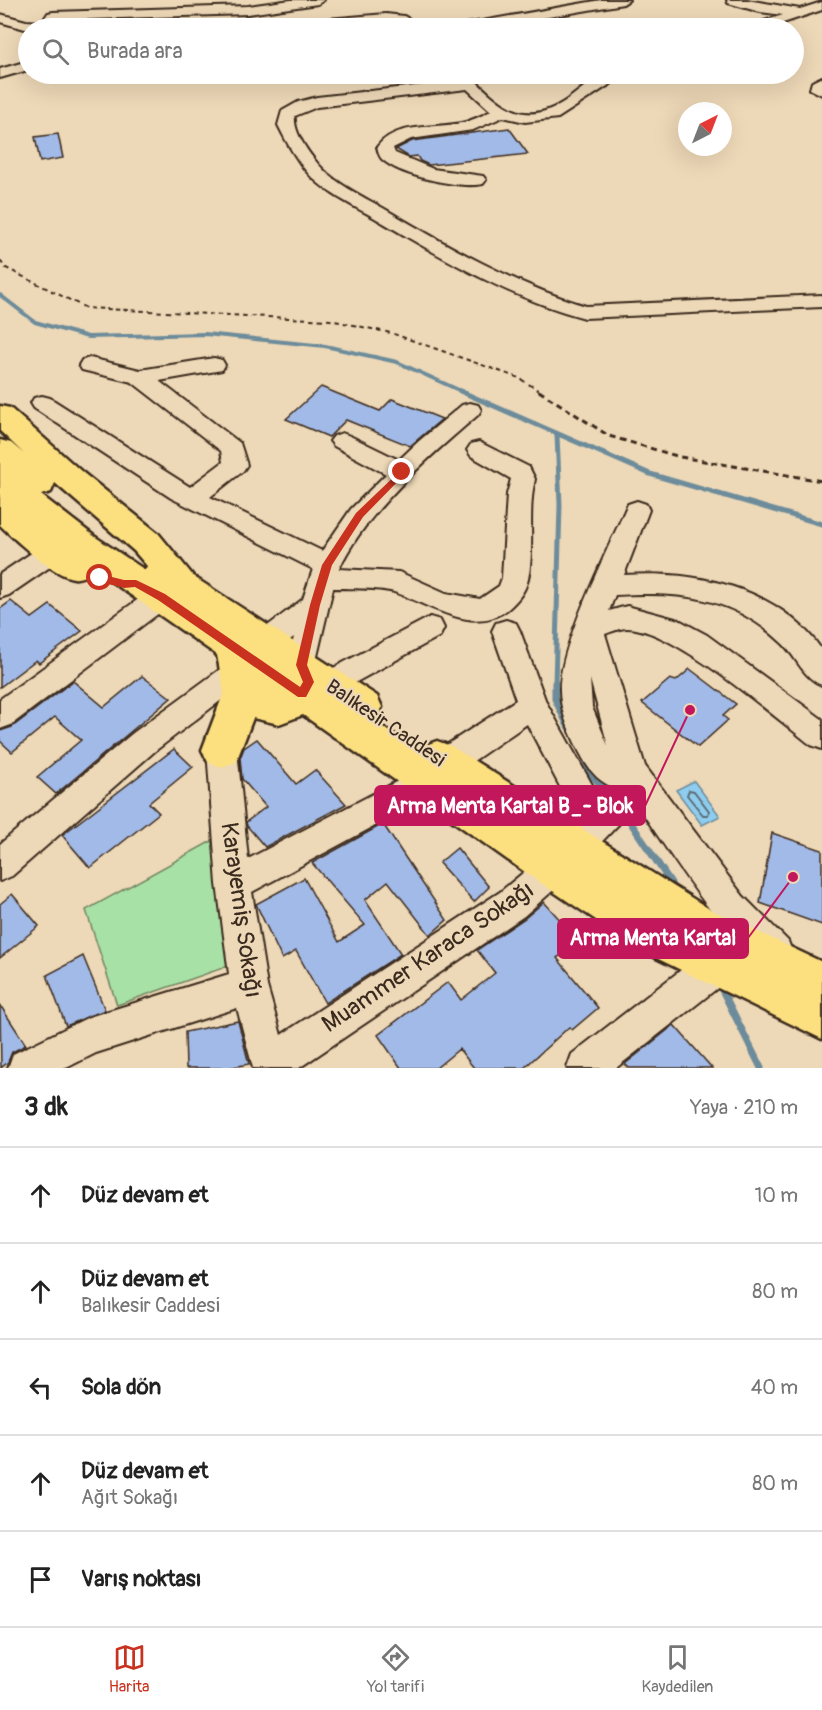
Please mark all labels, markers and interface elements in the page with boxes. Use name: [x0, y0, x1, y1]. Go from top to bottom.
search box: [18, 18, 804, 84]
icon: search: [39, 35, 72, 68]
text: Burada ara: [87, 37, 183, 65]
north arrow: [678, 102, 732, 156]
route end: [388, 458, 414, 484]
route start: [86, 564, 112, 590]
street label: Balıkesir Caddesi: [321, 674, 451, 772]
callout: Arma Menta Kartal B_- Blok: [375, 786, 645, 825]
text: Arma Menta Kartal B_- Blok: [387, 793, 634, 820]
street label: Karayemiş Sokağı: [214, 820, 268, 1000]
street label: Muammer Karaca Sokağı: [316, 875, 540, 1039]
callout: Arma Menta Kartal: [558, 919, 748, 958]
text: Arma Menta Kartal: [570, 925, 736, 952]
text: 3 dk: [24, 1091, 68, 1123]
text: Yaya · 210 m: [690, 1095, 798, 1120]
icon: ahead: [24, 1179, 57, 1212]
text: Düz devam et: [81, 1181, 208, 1209]
text: 10 m: [754, 1183, 798, 1208]
text: Düz devam et: [81, 1265, 208, 1293]
icon: ahead: [24, 1275, 57, 1308]
text: 80 m: [752, 1279, 798, 1304]
text: Balıkesir Caddesi: [81, 1293, 220, 1318]
icon: left: [24, 1371, 57, 1404]
text: Sola dön: [81, 1373, 161, 1401]
text: 40 m: [751, 1375, 798, 1400]
text: Düz devam et: [81, 1457, 208, 1485]
icon: ahead: [24, 1467, 57, 1500]
text: 80 m: [752, 1471, 798, 1496]
text: Ağıt Sokağı: [81, 1485, 178, 1510]
icon: arrive: [24, 1563, 57, 1596]
text: Varış noktası: [81, 1565, 202, 1593]
tab: Harita: [109, 1641, 150, 1697]
tab: Yol tarifi: [367, 1641, 424, 1697]
tab: Kaydedilen: [642, 1641, 713, 1697]

